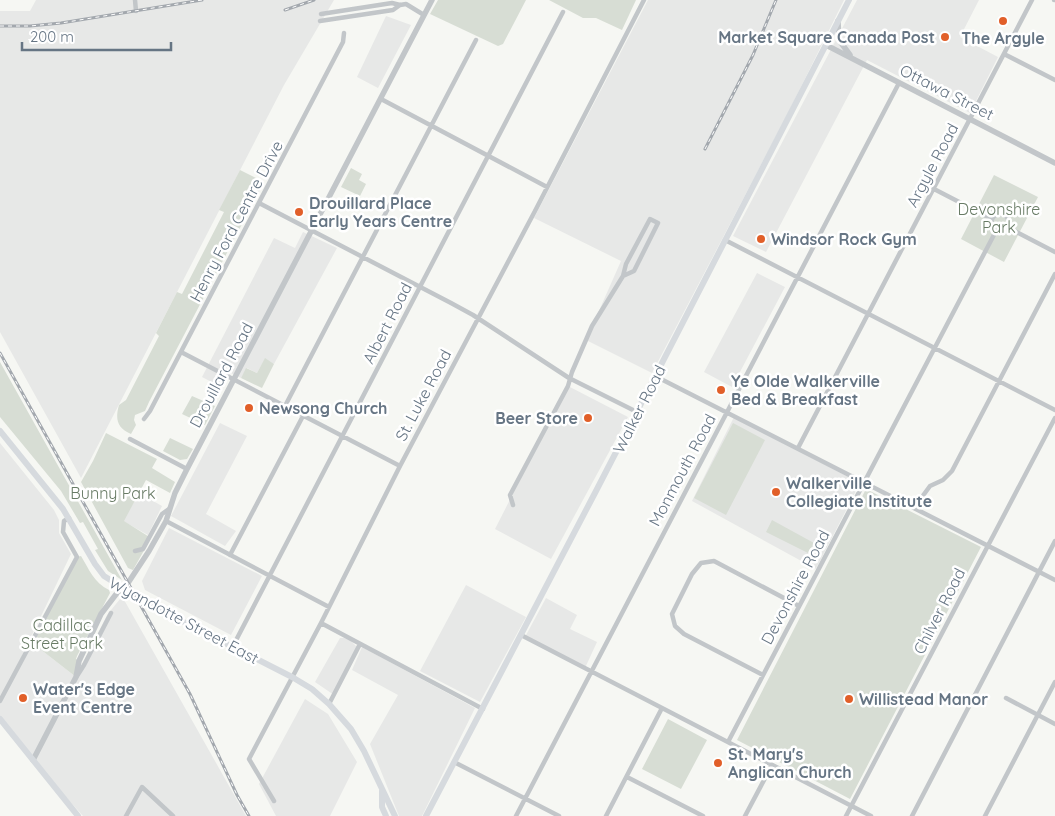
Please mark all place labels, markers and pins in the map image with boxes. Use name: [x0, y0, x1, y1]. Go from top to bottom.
marker: The Argyle: [997, 15, 1009, 27]
place label: Market Square Canada Post: [718, 27, 935, 47]
place label: The Argyle: [961, 28, 1045, 48]
marker: Market Square Canada Post: [939, 31, 951, 43]
place label: Drouillard Place Early Years Centre: [309, 193, 452, 231]
marker: Drouillard Place Early Years Centre: [293, 206, 305, 218]
place label: Windsor Rock Gym: [771, 229, 917, 249]
marker: Windsor Rock Gym: [755, 233, 767, 245]
place label: Ye Olde Walkerville Bed & Breakfast: [731, 371, 880, 409]
marker: Ye Olde Walkerville Bed & Breakfast: [715, 384, 727, 396]
place label: Newsong Church: [259, 398, 387, 418]
marker: Newsong Church: [243, 402, 255, 414]
place label: Beer Store: [495, 408, 578, 428]
marker: Beer Store: [582, 412, 594, 424]
place label: Walkerville Collegiate Institute: [786, 473, 932, 511]
marker: Walkerville Collegiate Institute: [770, 486, 782, 498]
place label: Water's Edge Event Centre: [33, 679, 135, 717]
place label: Willistead Manor: [859, 689, 988, 709]
marker: Water's Edge Event Centre: [17, 692, 29, 704]
marker: Willistead Manor: [843, 693, 855, 705]
place label: St. Mary's Anglican Church: [728, 744, 852, 782]
marker: St. Mary's Anglican Church: [712, 757, 724, 769]

